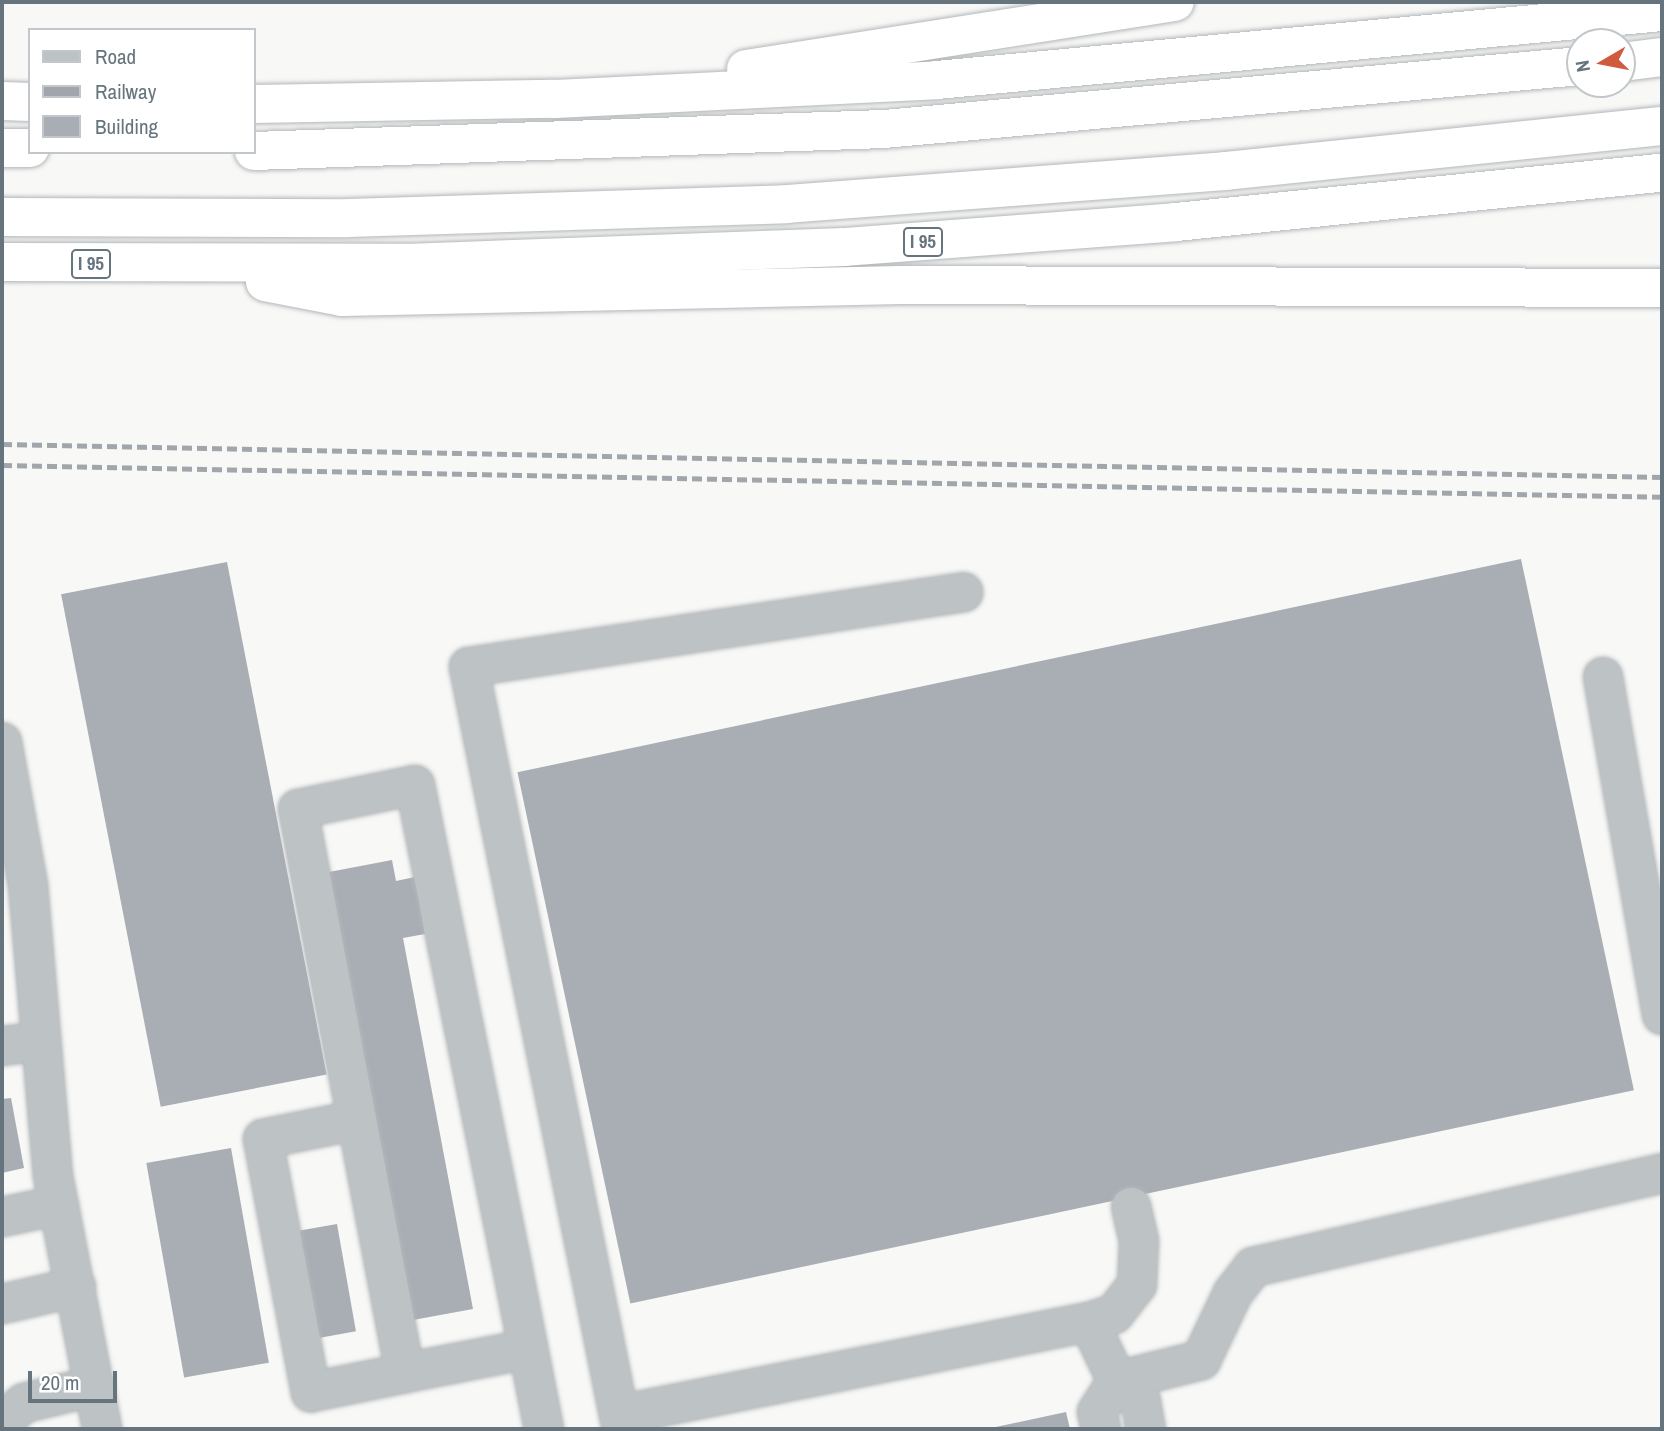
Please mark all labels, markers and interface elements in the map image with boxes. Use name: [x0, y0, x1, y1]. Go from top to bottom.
legend: [28, 28, 256, 154]
north arrow: [1566, 28, 1636, 98]
text: Road: [95, 42, 136, 71]
text: N: [1569, 59, 1596, 74]
text: Railway: [95, 77, 156, 106]
text: Building: [95, 112, 158, 141]
road number: I 95: [902, 226, 944, 258]
road number: I 95: [70, 248, 112, 280]
scale bar: [32, 1358, 121, 1402]
text: 20 m: [41, 1368, 79, 1397]

